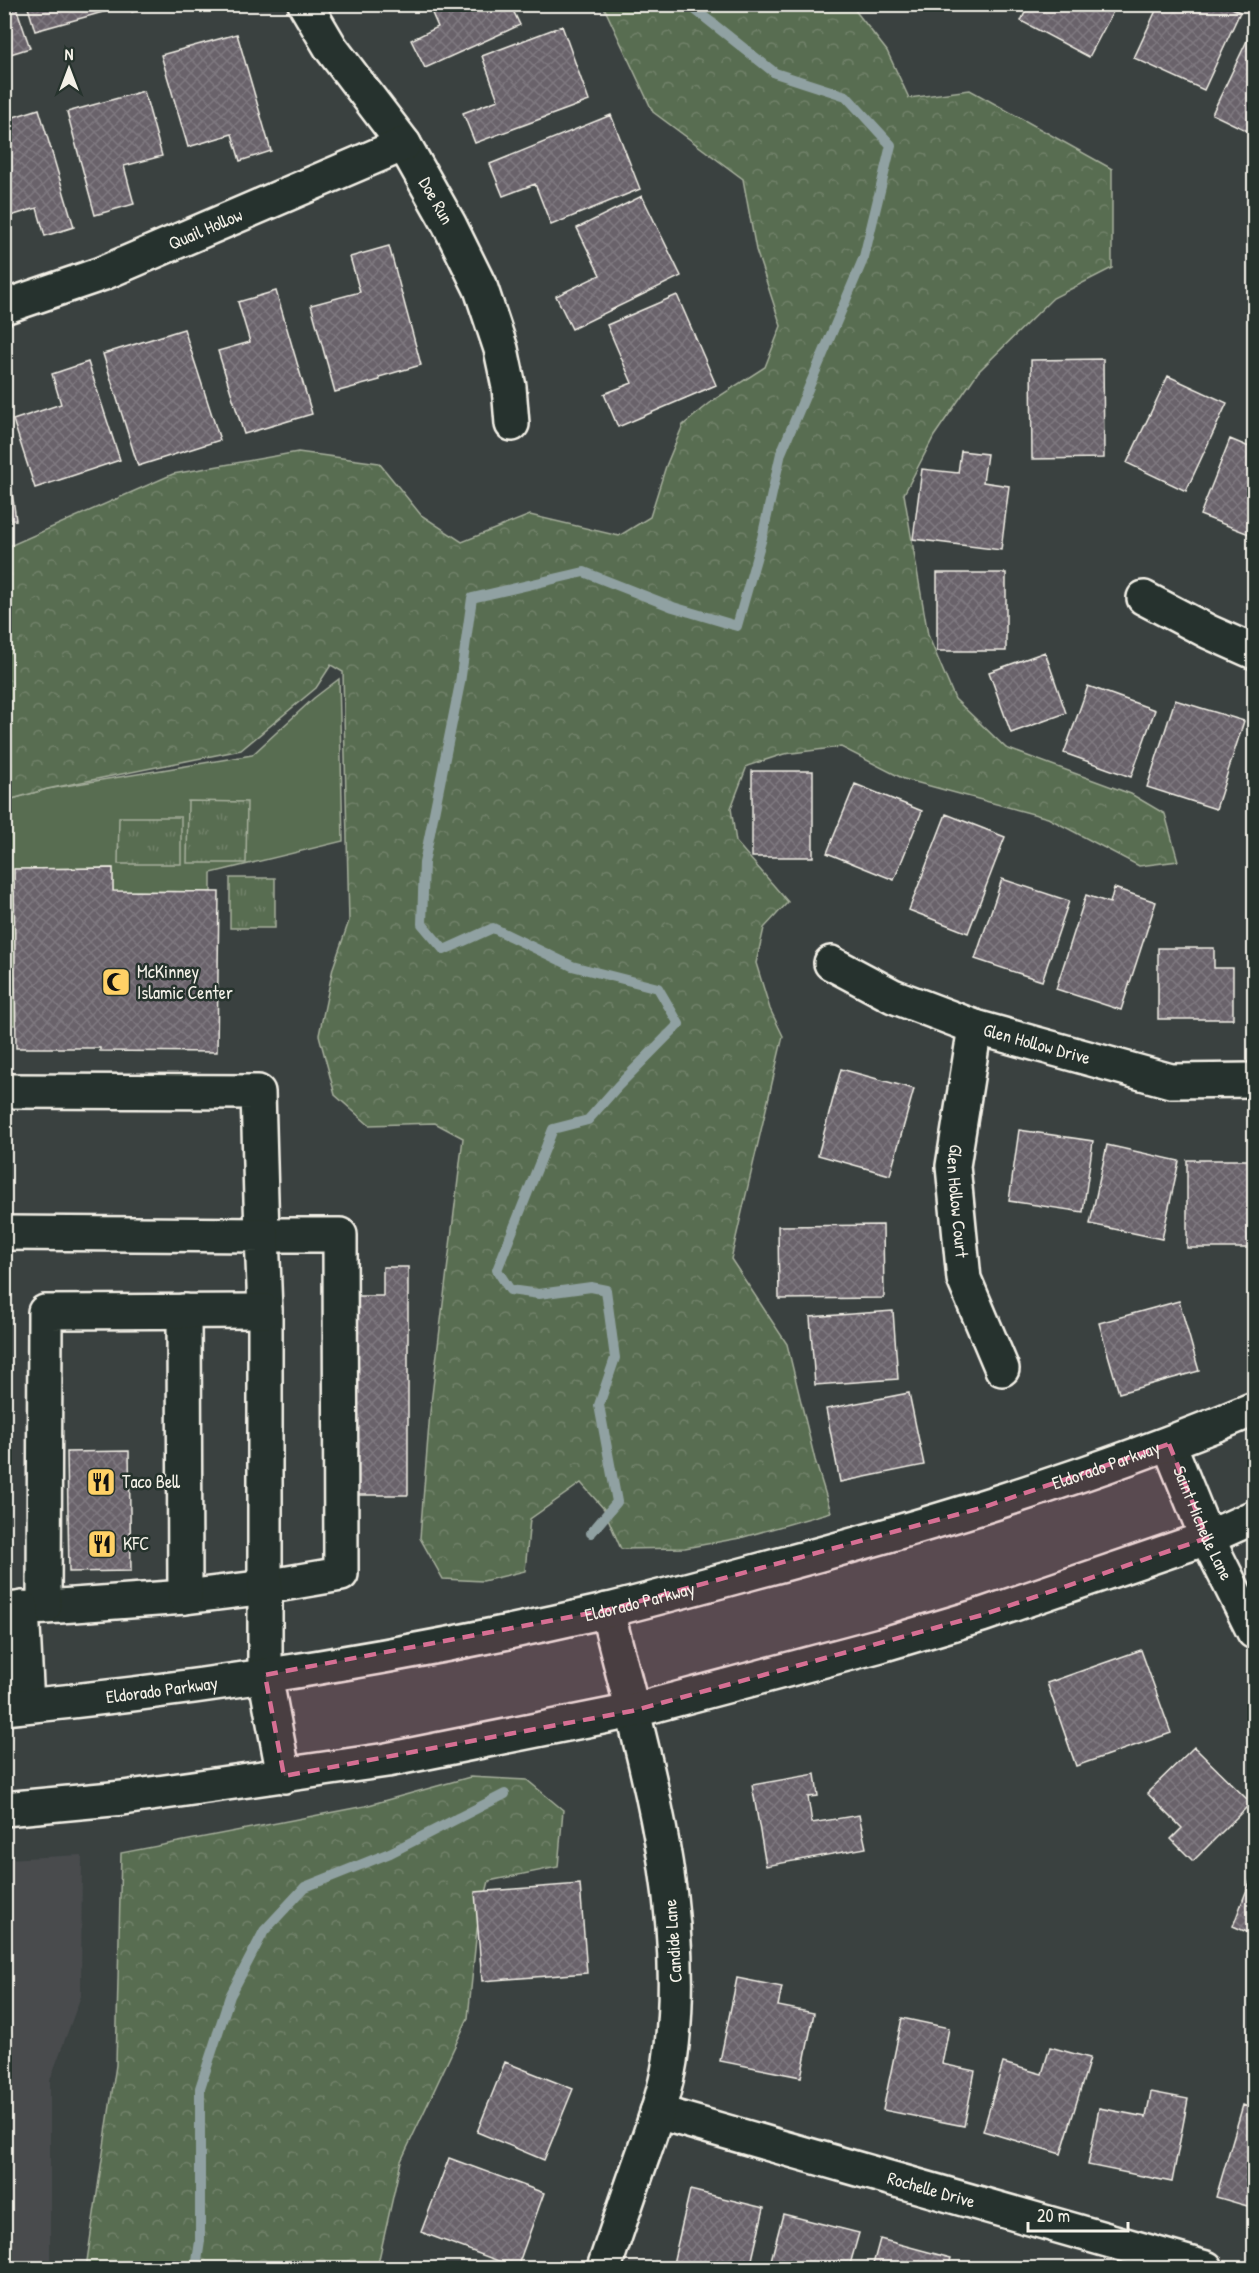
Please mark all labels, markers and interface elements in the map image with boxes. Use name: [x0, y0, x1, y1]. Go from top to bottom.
north arrow: [39, 39, 99, 99]
text: N: [65, 43, 74, 65]
street label: Doe Run: [413, 172, 460, 229]
street label: Quail Hollow: [164, 202, 246, 256]
place label: McKinney Islamic Center: [137, 959, 233, 1005]
mosque icon: McKinney Islamic Center: [100, 966, 132, 998]
street label: Glen Hollow Drive: [981, 1017, 1093, 1070]
street label: Glen Hollow Court: [941, 1143, 975, 1260]
street label: Eldorado Parkway: [1049, 1434, 1163, 1495]
street label: Saint Michelle Lane: [1167, 1462, 1239, 1584]
restaurant icon: Taco Bell: [85, 1466, 117, 1498]
place label: Taco Bell: [122, 1469, 180, 1494]
restaurant icon: KFC: [86, 1528, 118, 1560]
place label: KFC: [123, 1531, 149, 1556]
street label: Eldorado Parkway: [582, 1575, 698, 1627]
street label: Eldorado Parkway: [105, 1670, 220, 1709]
street label: Candide Lane: [657, 1899, 688, 1984]
street label: Rochelle Drive: [884, 2165, 978, 2214]
scale bar: [1028, 2195, 1128, 2233]
text: 20 m: [1037, 2203, 1070, 2228]

